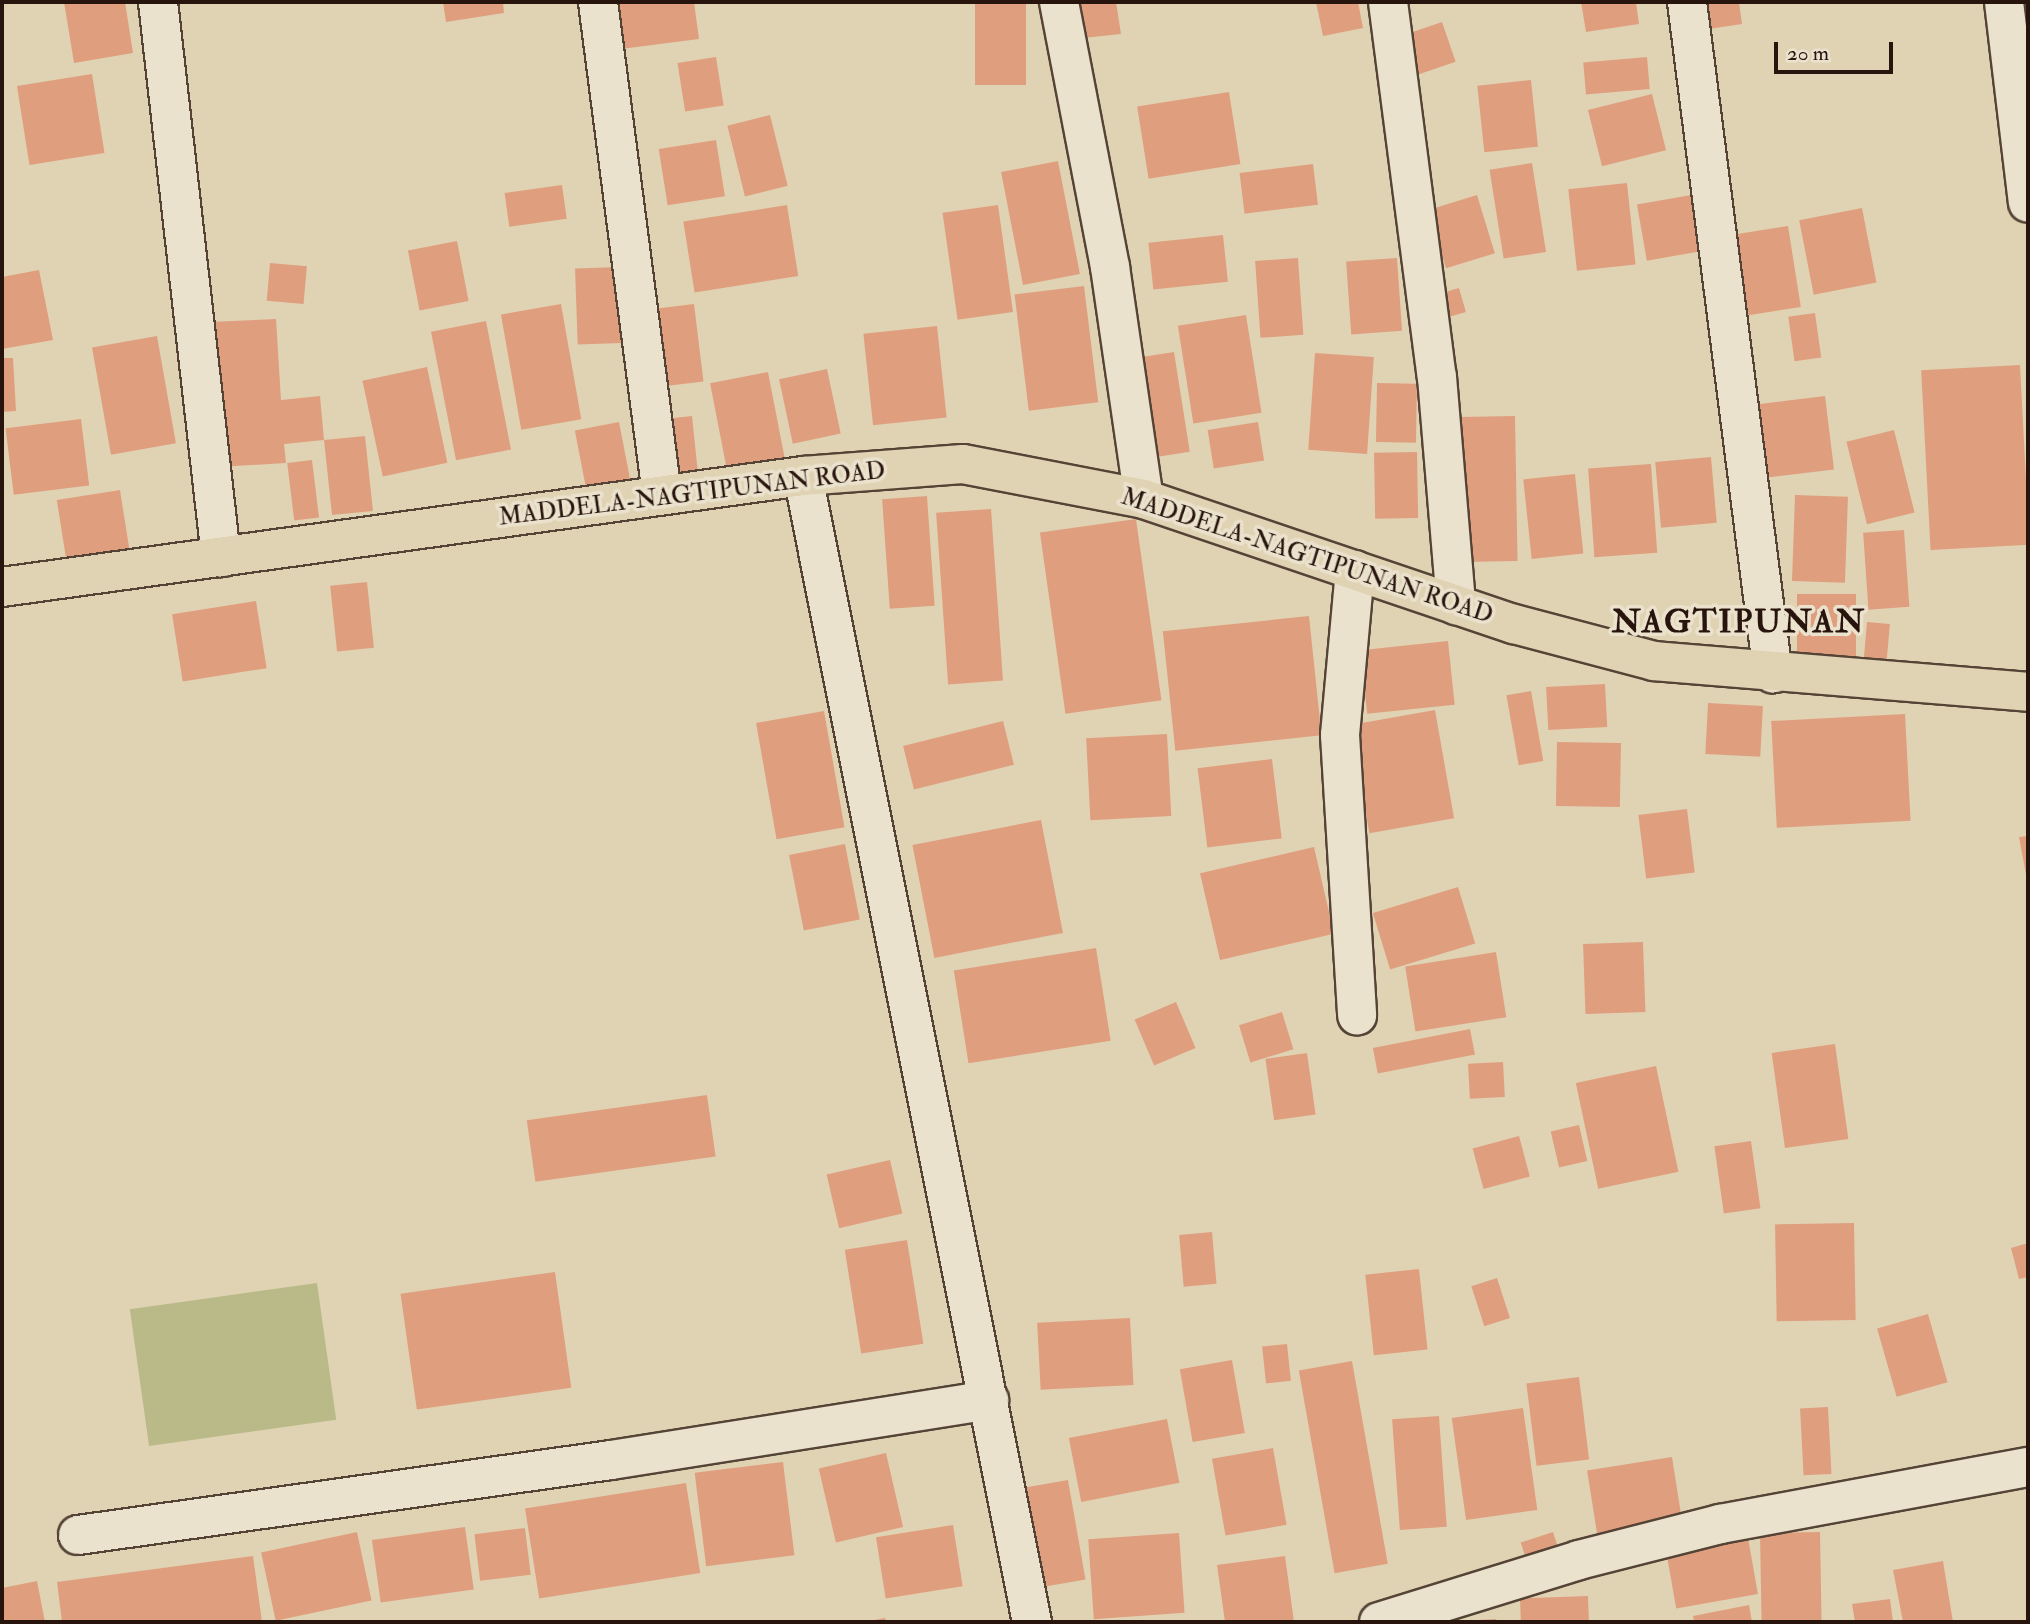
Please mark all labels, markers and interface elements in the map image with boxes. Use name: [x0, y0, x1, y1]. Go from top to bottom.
scale bar: [1778, 28, 1897, 72]
text: 20 m: [1787, 40, 1829, 67]
street label: MADDELA-NAGTIPUNAN ROAD: [497, 456, 887, 532]
street label: MADDELA-NAGTIPUNAN ROAD: [1118, 482, 1496, 630]
district label: NAGTIPUNAN: [1613, 603, 1865, 641]

